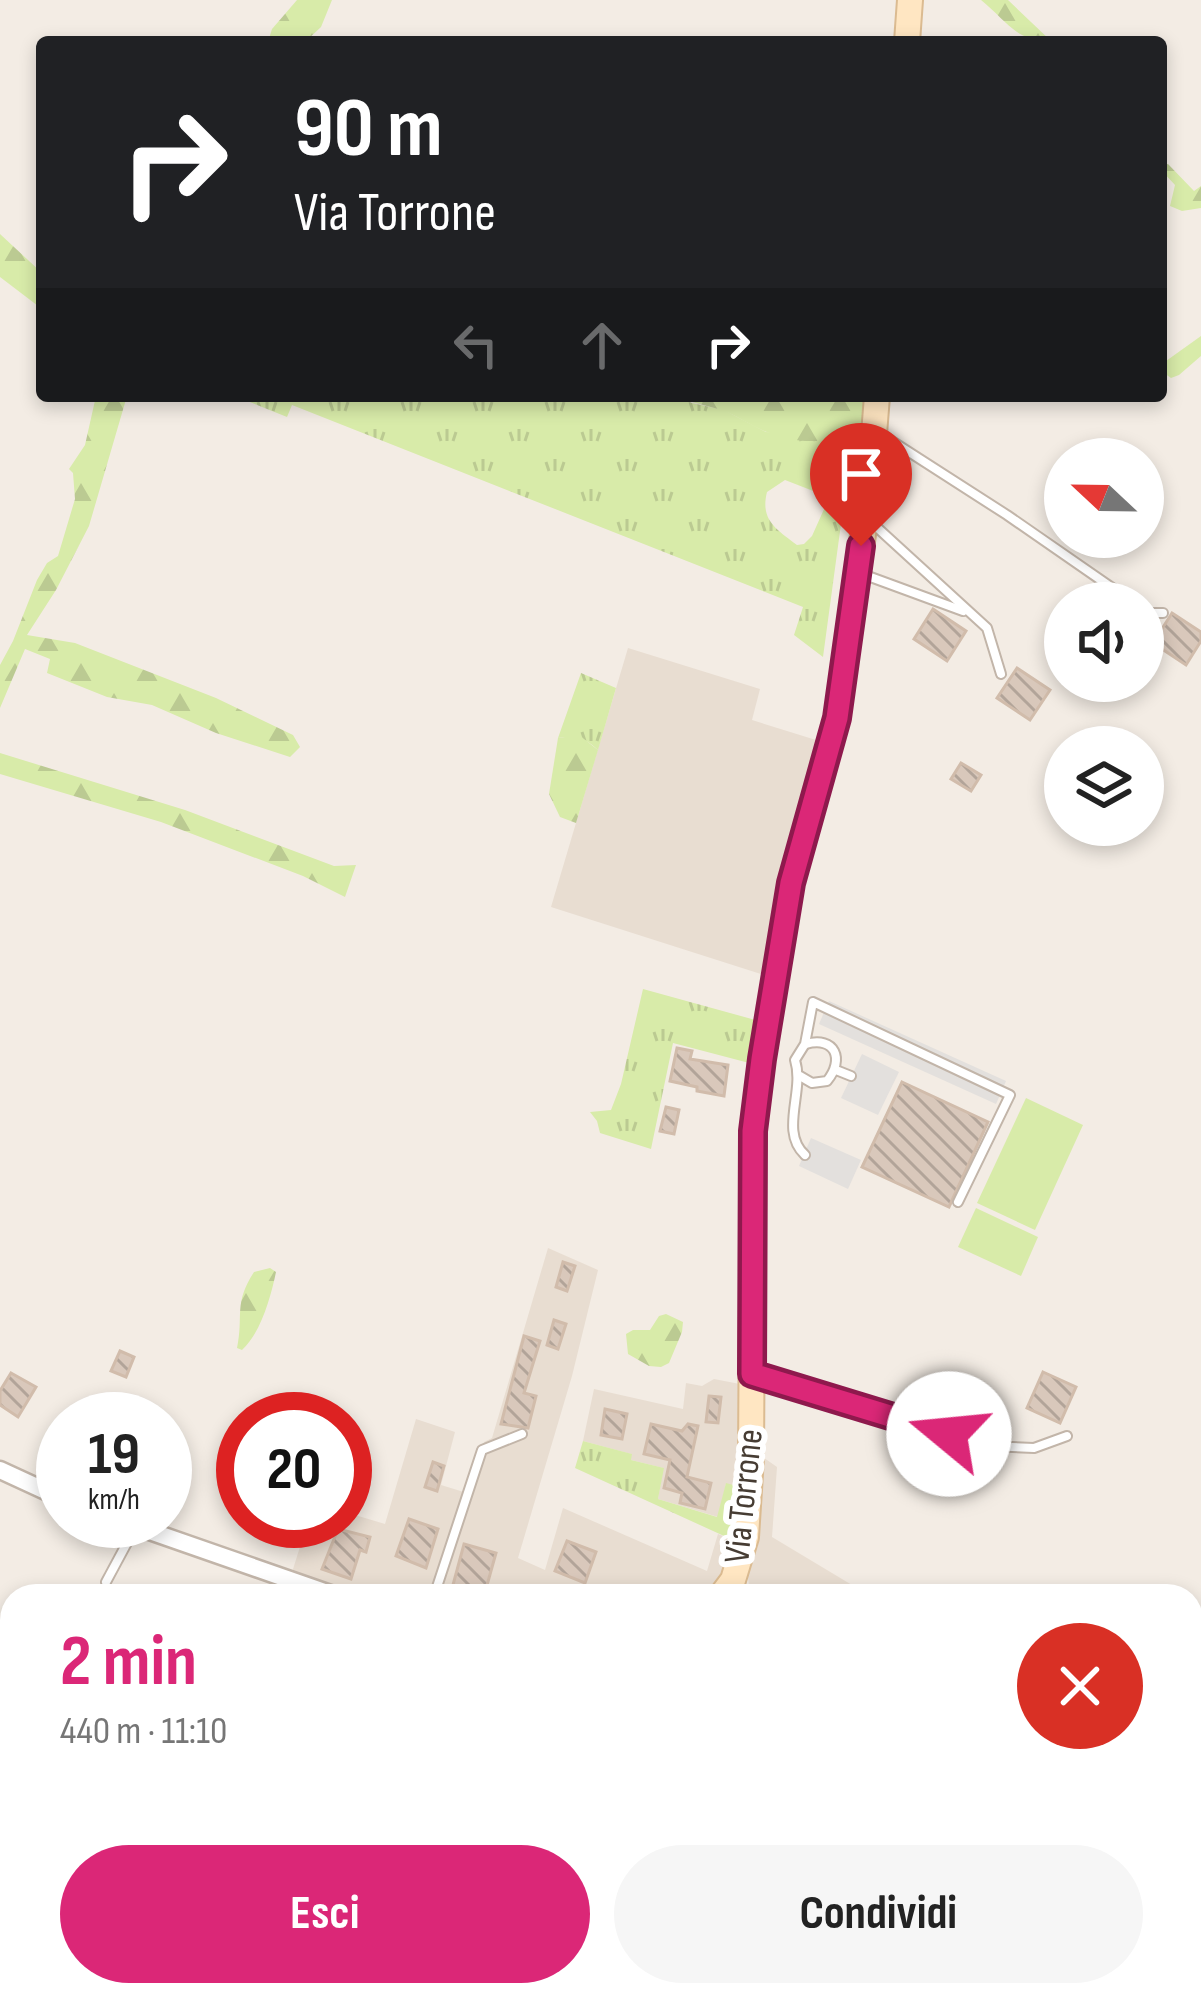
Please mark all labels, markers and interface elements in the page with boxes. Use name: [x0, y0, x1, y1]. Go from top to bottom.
text: 90 m: [294, 79, 443, 180]
icon: right: [96, 84, 252, 240]
text: Via Torrone: [294, 181, 496, 246]
icon: left: [443, 312, 509, 378]
icon: ahead: [569, 312, 635, 378]
icon: right: [695, 312, 761, 378]
pin: [810, 423, 912, 546]
north arrow: [1044, 438, 1164, 558]
map controls: [1044, 438, 1164, 846]
icon: arrive: [828, 441, 894, 507]
button: sound: [1044, 582, 1164, 702]
button: layers: [1044, 726, 1164, 846]
position arrow: [886, 1371, 1012, 1497]
speed limit sign: 20: [216, 1392, 372, 1548]
text: 19: [88, 1419, 140, 1491]
street label: Via Torrone: [716, 1427, 773, 1565]
text: km/h: [88, 1482, 140, 1518]
text: 2 min: [60, 1619, 197, 1706]
button: close: [1017, 1623, 1143, 1749]
text: 440 m · 11:10: [60, 1708, 227, 1755]
button: Esci: [60, 1845, 590, 1983]
button: Condividi: [614, 1845, 1143, 1983]

